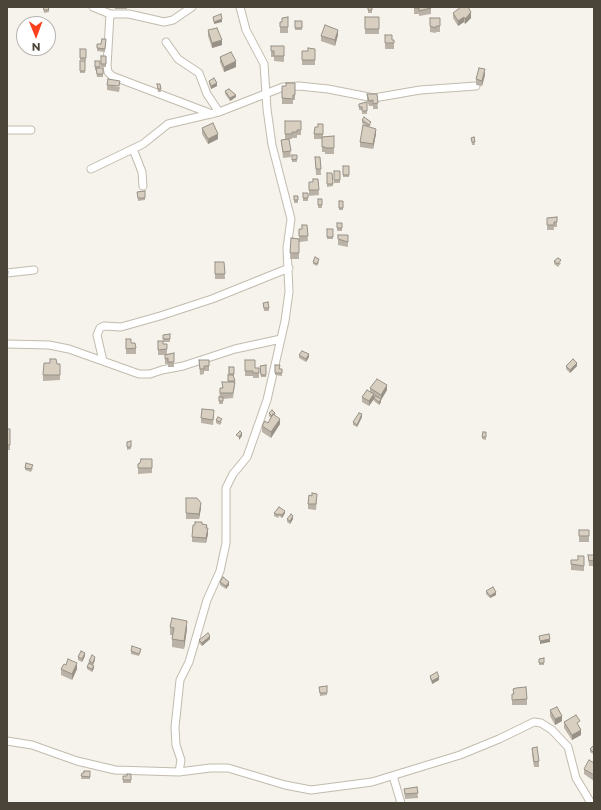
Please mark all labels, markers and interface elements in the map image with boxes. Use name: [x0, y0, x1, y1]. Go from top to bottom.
north arrow: [16, 16, 56, 56]
text: N: [32, 40, 41, 54]

